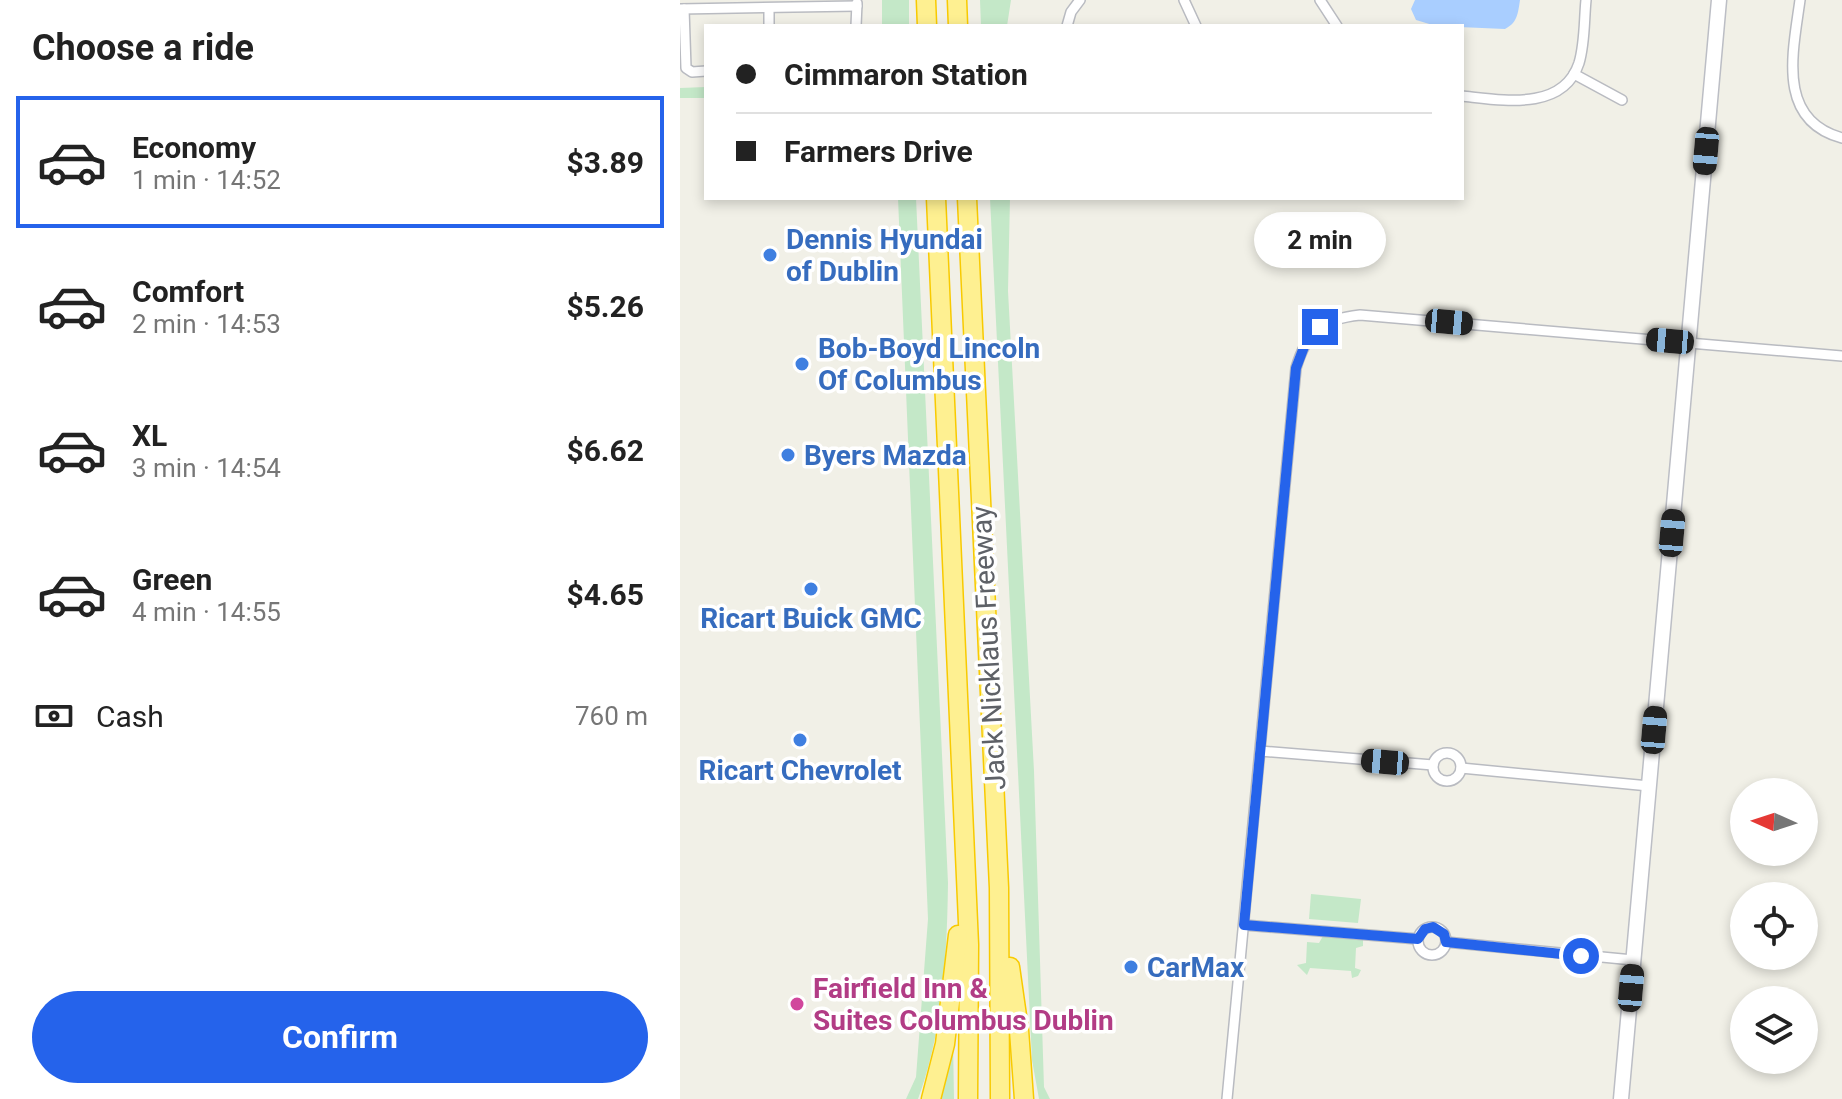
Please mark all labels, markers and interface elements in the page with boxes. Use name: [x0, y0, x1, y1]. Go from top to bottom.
text: Choose a ride: [32, 27, 254, 69]
text: Cimmaron Station: [784, 57, 1028, 92]
icon: car: [36, 126, 108, 198]
car: [1692, 126, 1720, 176]
text: Economy: [132, 130, 256, 165]
text: Farmers Drive: [784, 134, 973, 169]
text: $3.89: [566, 145, 644, 180]
text: 1 min · 14:52: [132, 165, 281, 195]
callout: 2 min: [1254, 211, 1386, 267]
place label: Dennis Hyundai of Dublin: [786, 223, 983, 288]
text: 2 min: [1287, 225, 1353, 255]
marker: Dennis Hyundai of Dublin: [761, 246, 779, 264]
icon: car: [36, 270, 108, 342]
text: Comfort: [132, 274, 244, 309]
text: $5.26: [566, 289, 644, 324]
car: [1424, 308, 1474, 336]
text: 2 min · 14:53: [132, 309, 281, 339]
route end: [1302, 309, 1338, 345]
car: [1645, 327, 1695, 355]
place label: Bob-Boyd Lincoln Of Columbus: [818, 332, 1040, 397]
marker: Bob-Boyd Lincoln Of Columbus: [793, 355, 811, 373]
icon: car: [36, 414, 108, 486]
text: XL: [132, 418, 167, 453]
text: $6.62: [566, 433, 644, 468]
place label: Byers Mazda: [804, 439, 967, 472]
marker: Byers Mazda: [779, 446, 797, 464]
text: 3 min · 14:54: [132, 453, 281, 483]
street label: Jack Nicklaus Freeway: [965, 505, 1012, 791]
car: [1658, 508, 1686, 558]
icon: car: [36, 558, 108, 630]
text: Green: [132, 562, 212, 597]
text: $4.65: [566, 577, 644, 612]
marker: Ricart Buick GMC: [802, 580, 820, 598]
text: 4 min · 14:55: [132, 597, 281, 627]
place label: Ricart Buick GMC: [700, 602, 922, 635]
icon: cash: [32, 694, 76, 738]
text: Cash: [96, 699, 164, 734]
text: 760 m: [575, 701, 648, 731]
car: [1640, 705, 1668, 755]
marker: Ricart Chevrolet: [791, 731, 809, 749]
car: [1360, 748, 1410, 776]
place label: Ricart Chevrolet: [698, 754, 902, 787]
north arrow: [1730, 778, 1818, 866]
map controls: [1730, 778, 1818, 1074]
button: locate: [1730, 882, 1818, 970]
route start: [1563, 938, 1599, 974]
place label: CarMax: [1147, 951, 1245, 984]
marker: CarMax: [1122, 958, 1140, 976]
car: [1617, 963, 1645, 1013]
place label: Fairfield Inn & Suites Columbus Dublin: [813, 972, 1114, 1037]
button: layers: [1730, 986, 1818, 1074]
button: Confirm: [32, 991, 648, 1083]
marker: Fairfield Inn & Suites Columbus Dublin: [788, 995, 806, 1013]

